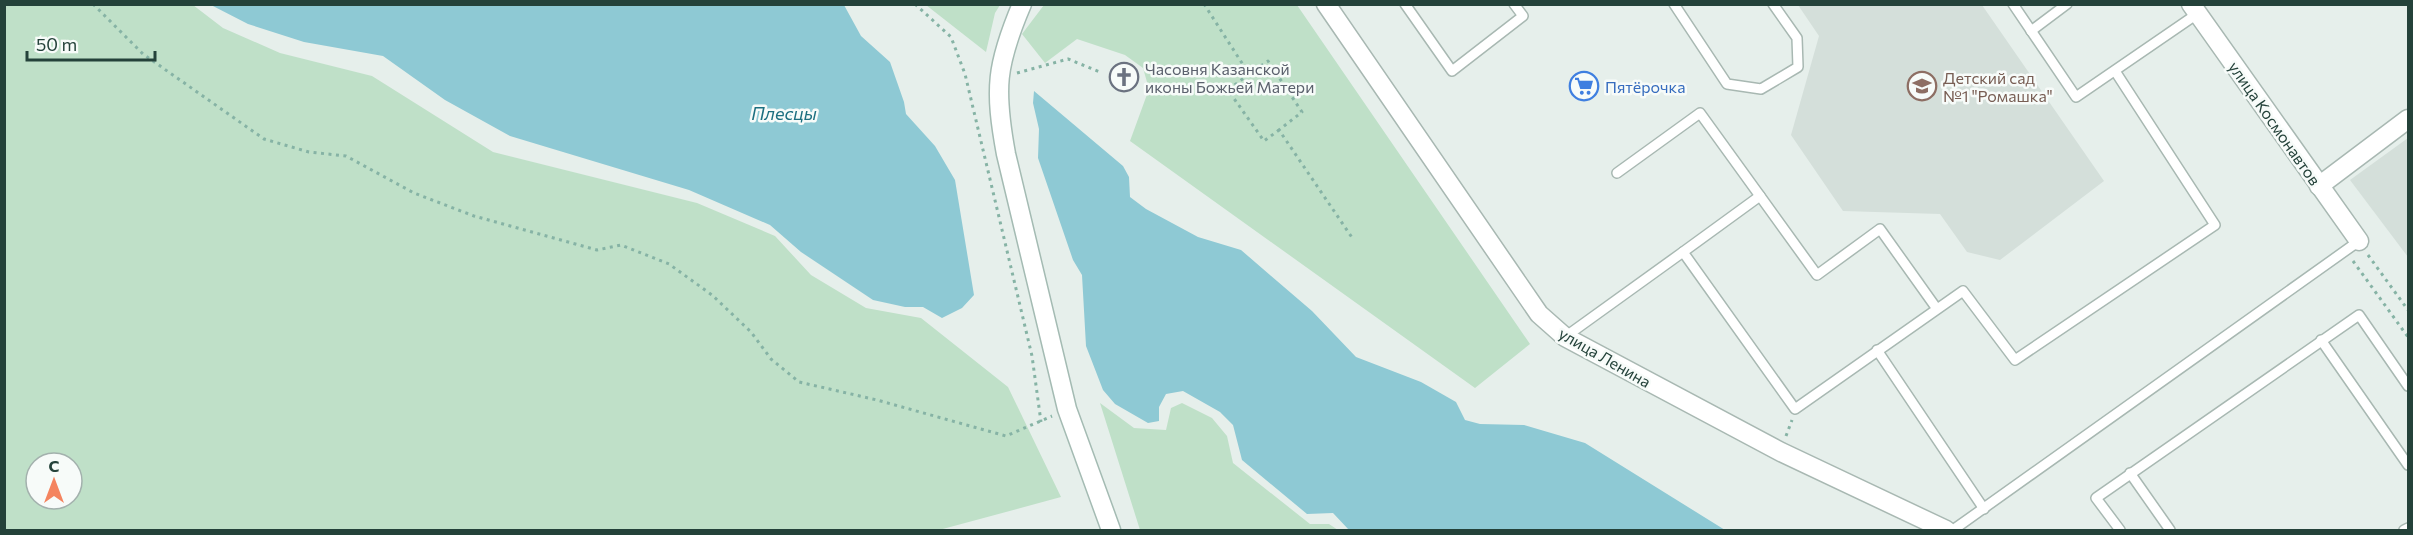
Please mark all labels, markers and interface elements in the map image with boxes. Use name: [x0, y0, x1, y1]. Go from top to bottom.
scale bar: [27, 24, 154, 62]
text: 50 m: [36, 33, 77, 55]
street label: улица Космонавтов: [2225, 57, 2325, 189]
place label: Часовня Казанской иконы Божьей Матери: [1145, 59, 1314, 96]
church icon: Часовня Казанской иконы Божьей Матери: [1108, 61, 1140, 93]
place label: Детский сад №1 "Ромашка": [1943, 68, 2053, 105]
supermarket icon: Пятёрочка: [1568, 70, 1600, 102]
school or university icon: Детский сад №1 "Ромашка": [1906, 70, 1938, 102]
place label: Пятёрочка: [1605, 77, 1685, 96]
water label: Плесцы: [751, 102, 817, 124]
street label: улица Ленина: [1556, 323, 1654, 391]
north arrow: [24, 451, 84, 511]
text: С: [49, 456, 60, 475]

